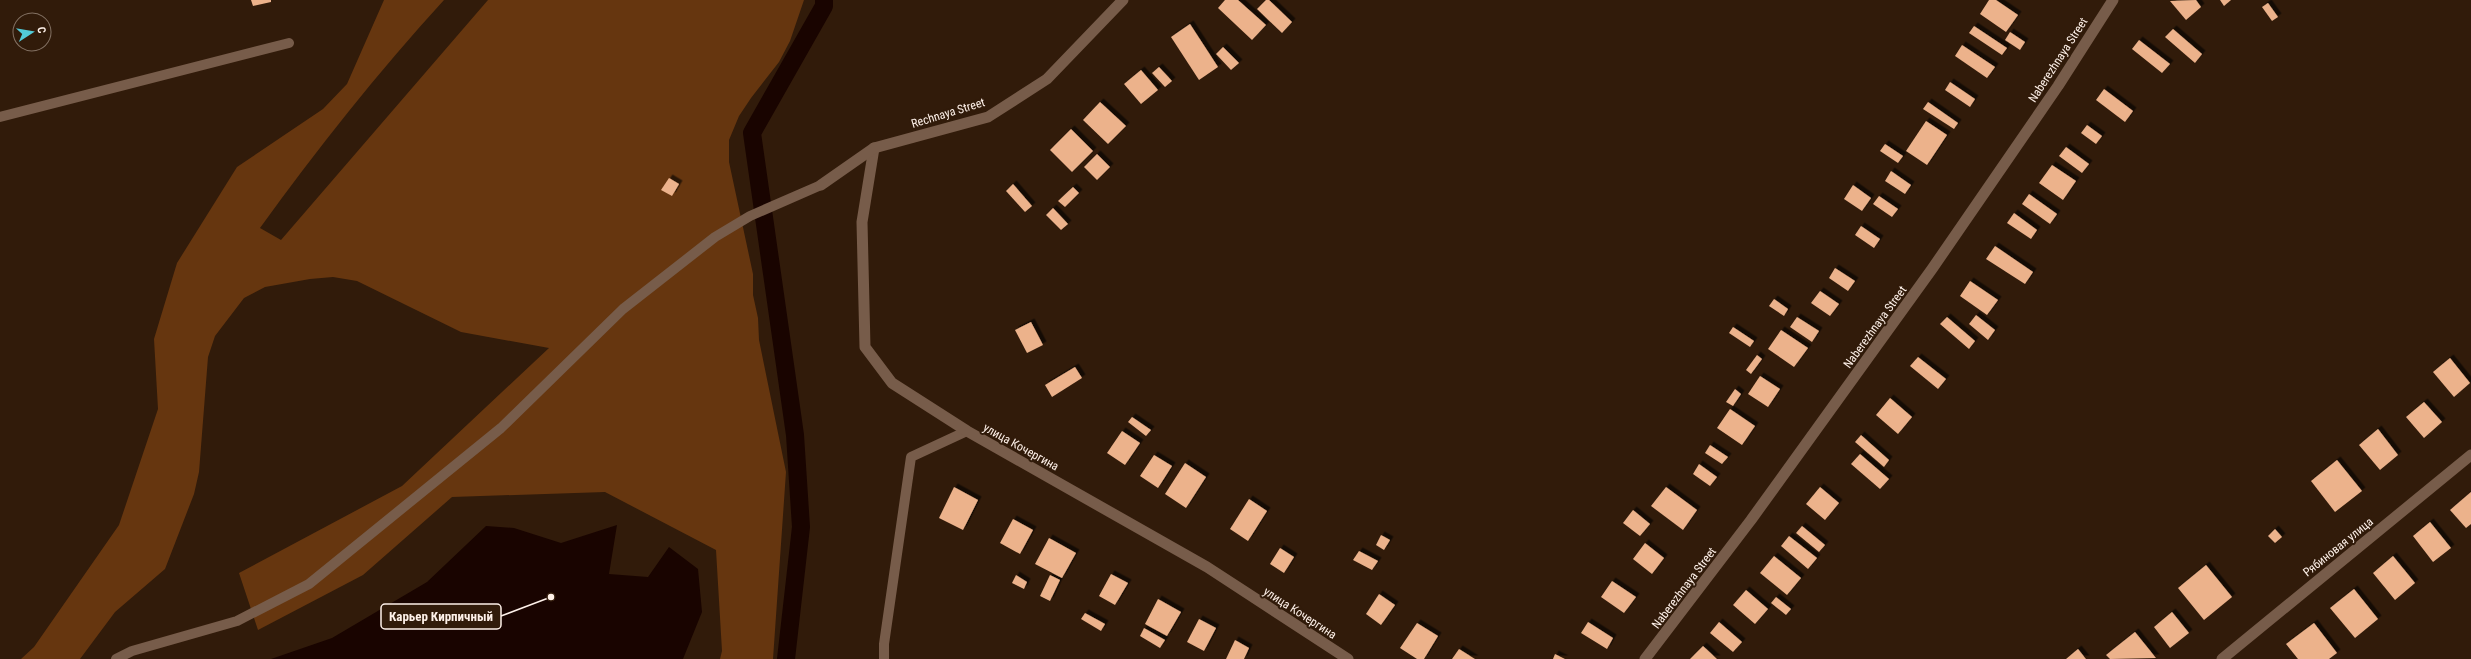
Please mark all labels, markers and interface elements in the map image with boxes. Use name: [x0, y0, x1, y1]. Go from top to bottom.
north arrow: [12, 12, 52, 52]
street label: Naberezhnaya Street: [2025, 15, 2091, 105]
text: С: [34, 26, 48, 34]
street label: Rechnaya Street: [909, 95, 987, 131]
street label: Naberezhnaya Street: [1841, 283, 1910, 371]
street label: улица Кочергина: [981, 420, 1061, 474]
street label: Рябиновая улица: [2300, 514, 2376, 579]
street label: Naberezhnaya Street: [1649, 544, 1719, 631]
street label: улица Кочергина: [1261, 584, 1339, 642]
callout: Карьер Кирпичный: [381, 604, 501, 629]
text: Карьер Кирпичный: [389, 609, 493, 624]

